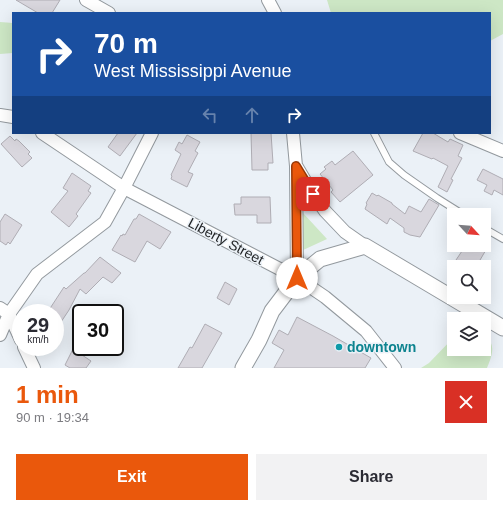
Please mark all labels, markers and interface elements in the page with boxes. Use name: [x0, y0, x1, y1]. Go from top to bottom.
icon: right: [28, 28, 80, 80]
text: 70 m: [94, 28, 158, 59]
text: West Mississippi Avenue: [94, 61, 291, 81]
icon: left: [199, 104, 221, 126]
icon: ahead: [241, 104, 263, 126]
icon: right: [283, 104, 305, 126]
pin: [296, 177, 330, 211]
icon: arrive: [302, 183, 324, 205]
north arrow: [447, 208, 491, 252]
map controls: [447, 208, 491, 356]
street label: Liberty Street: [185, 214, 267, 268]
position arrow: [276, 257, 318, 299]
button: search: [447, 260, 491, 304]
speed limit sign: 30: [72, 304, 124, 356]
button: layers: [447, 312, 491, 356]
text: 29: [27, 314, 49, 336]
text: km/h: [27, 334, 49, 345]
place label: downtown: [347, 339, 416, 355]
marker: downtown: [334, 342, 344, 352]
text: 1 min: [16, 381, 79, 408]
button: close: [445, 381, 487, 423]
text: 90 m · 19:34: [16, 410, 89, 425]
button: Exit: [16, 454, 248, 500]
button: Share: [256, 454, 487, 500]

